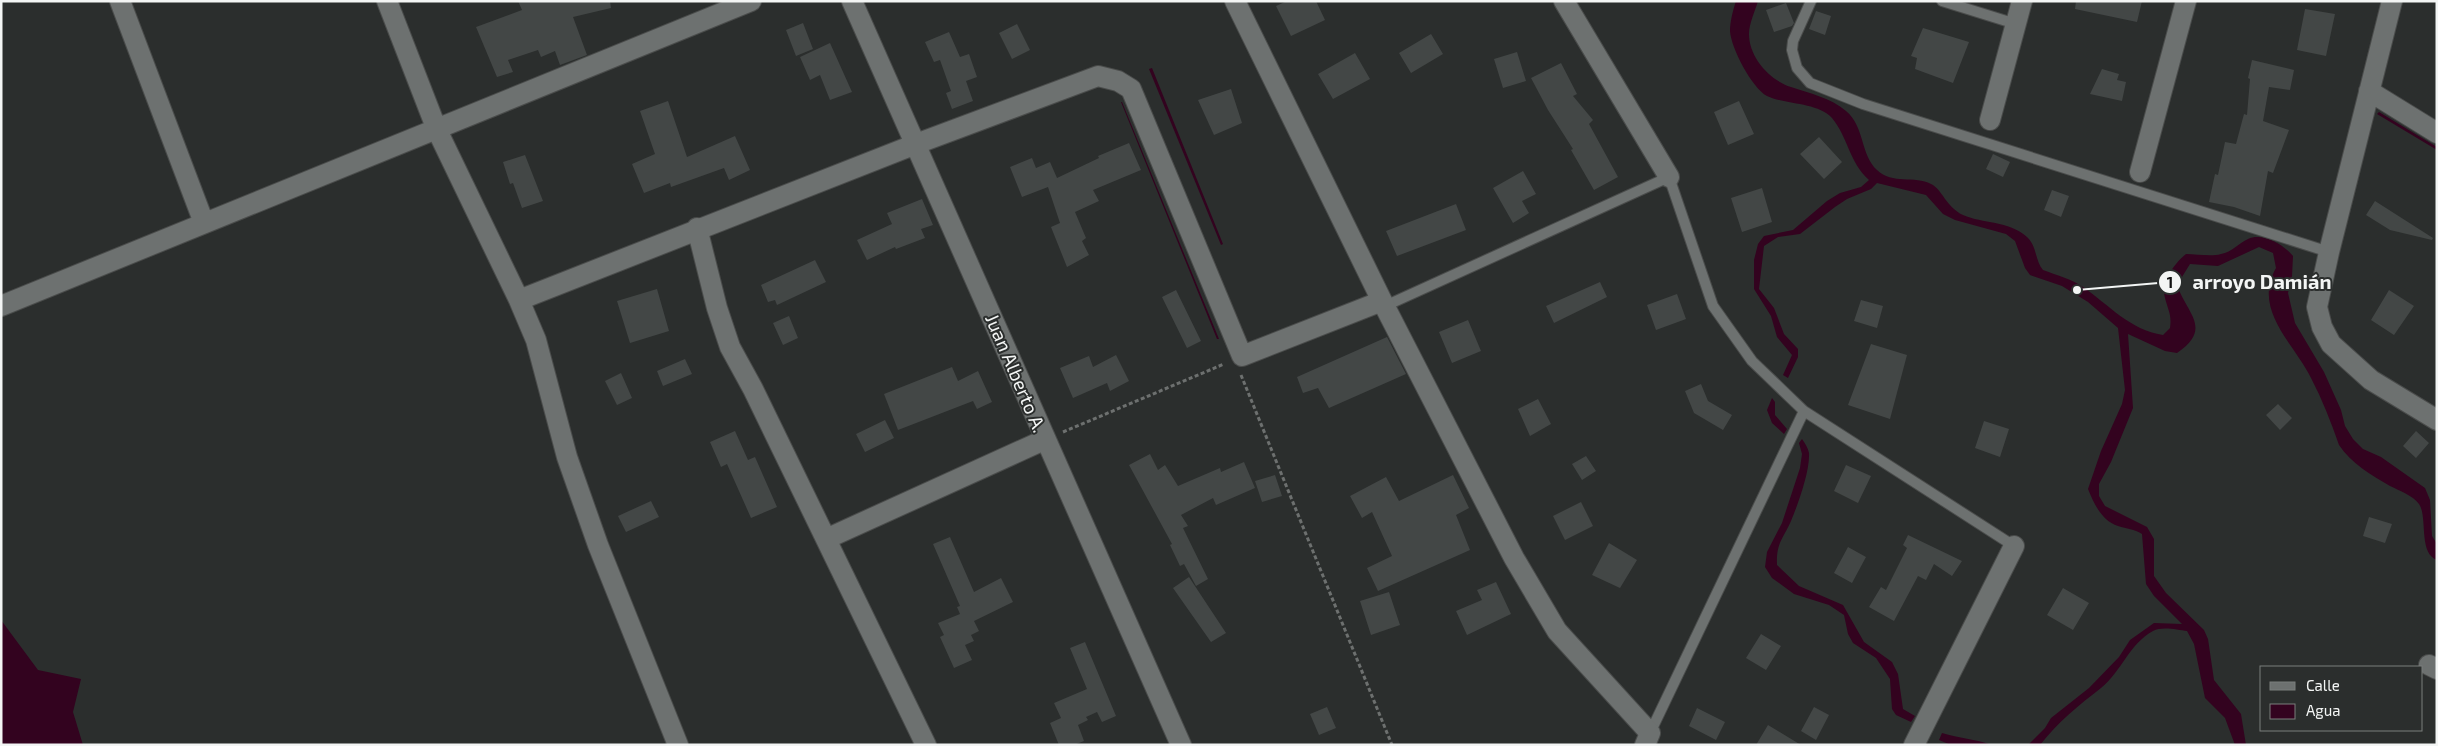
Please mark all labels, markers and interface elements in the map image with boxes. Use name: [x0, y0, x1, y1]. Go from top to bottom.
callout: arroyo Damián: [2158, 265, 2342, 300]
text: arroyo Damián: [2193, 269, 2331, 294]
text: 1: [2167, 273, 2173, 291]
street label: Juan Alberto A.: [981, 310, 1052, 436]
legend: [2260, 666, 2423, 731]
text: Calle: [2306, 676, 2340, 694]
text: Agua: [2306, 701, 2341, 719]

